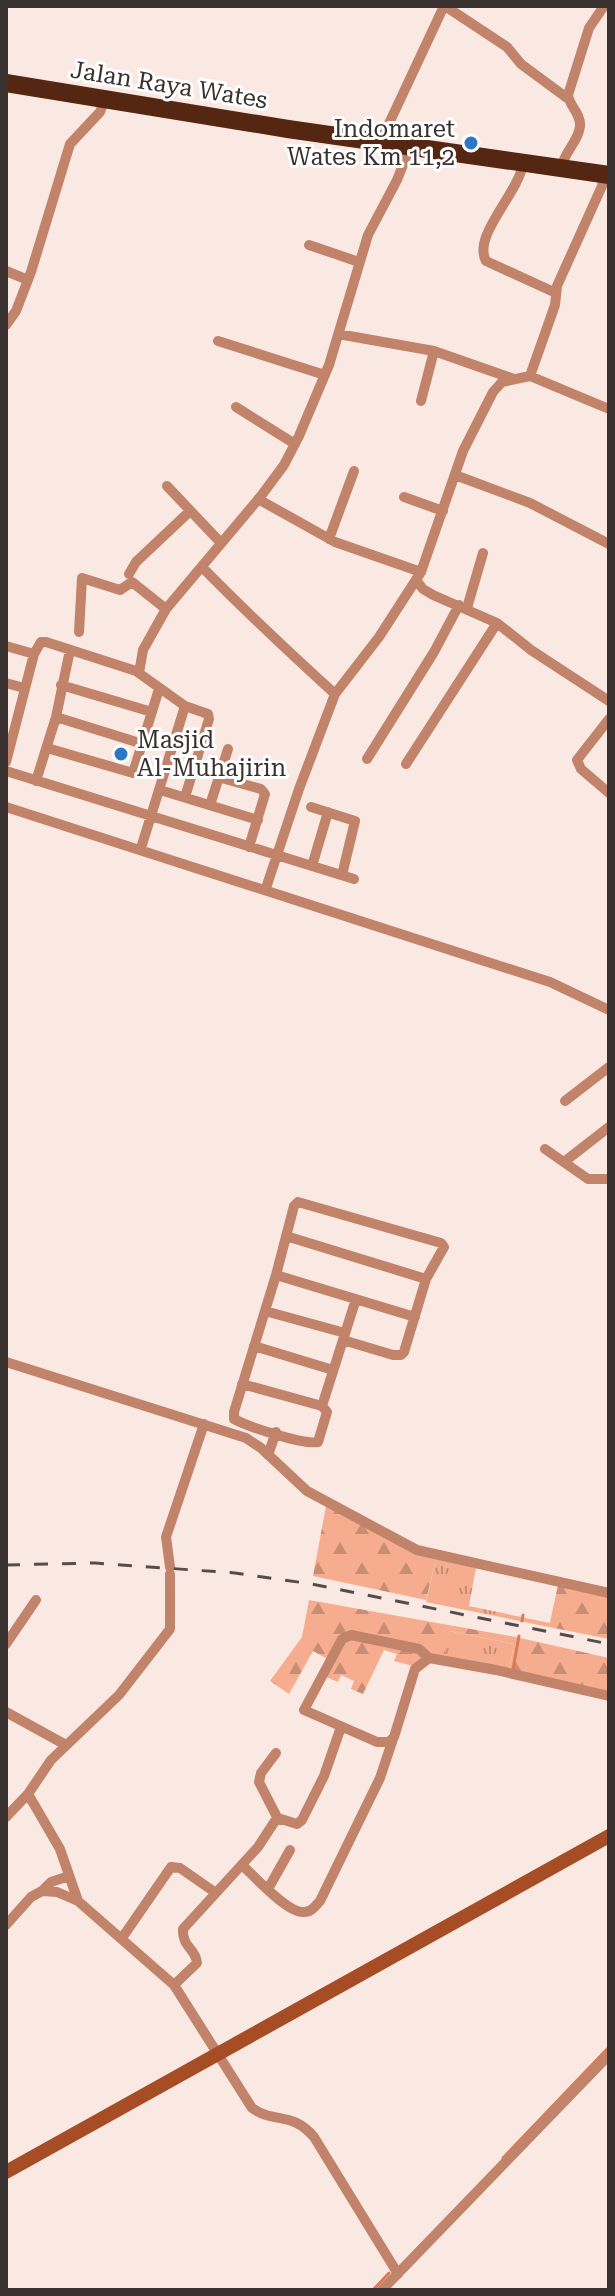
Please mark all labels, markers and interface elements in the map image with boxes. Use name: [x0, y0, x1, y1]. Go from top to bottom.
street label: Jalan Raya Wates: [69, 56, 269, 114]
place label: Indomaret Wates Km 11,2: [287, 115, 455, 171]
marker: Indomaret Wates Km 11,2: [462, 134, 480, 152]
place label: Masjid Al-Muhajirin: [137, 726, 286, 782]
marker: Masjid Al-Muhajirin: [112, 745, 130, 763]

